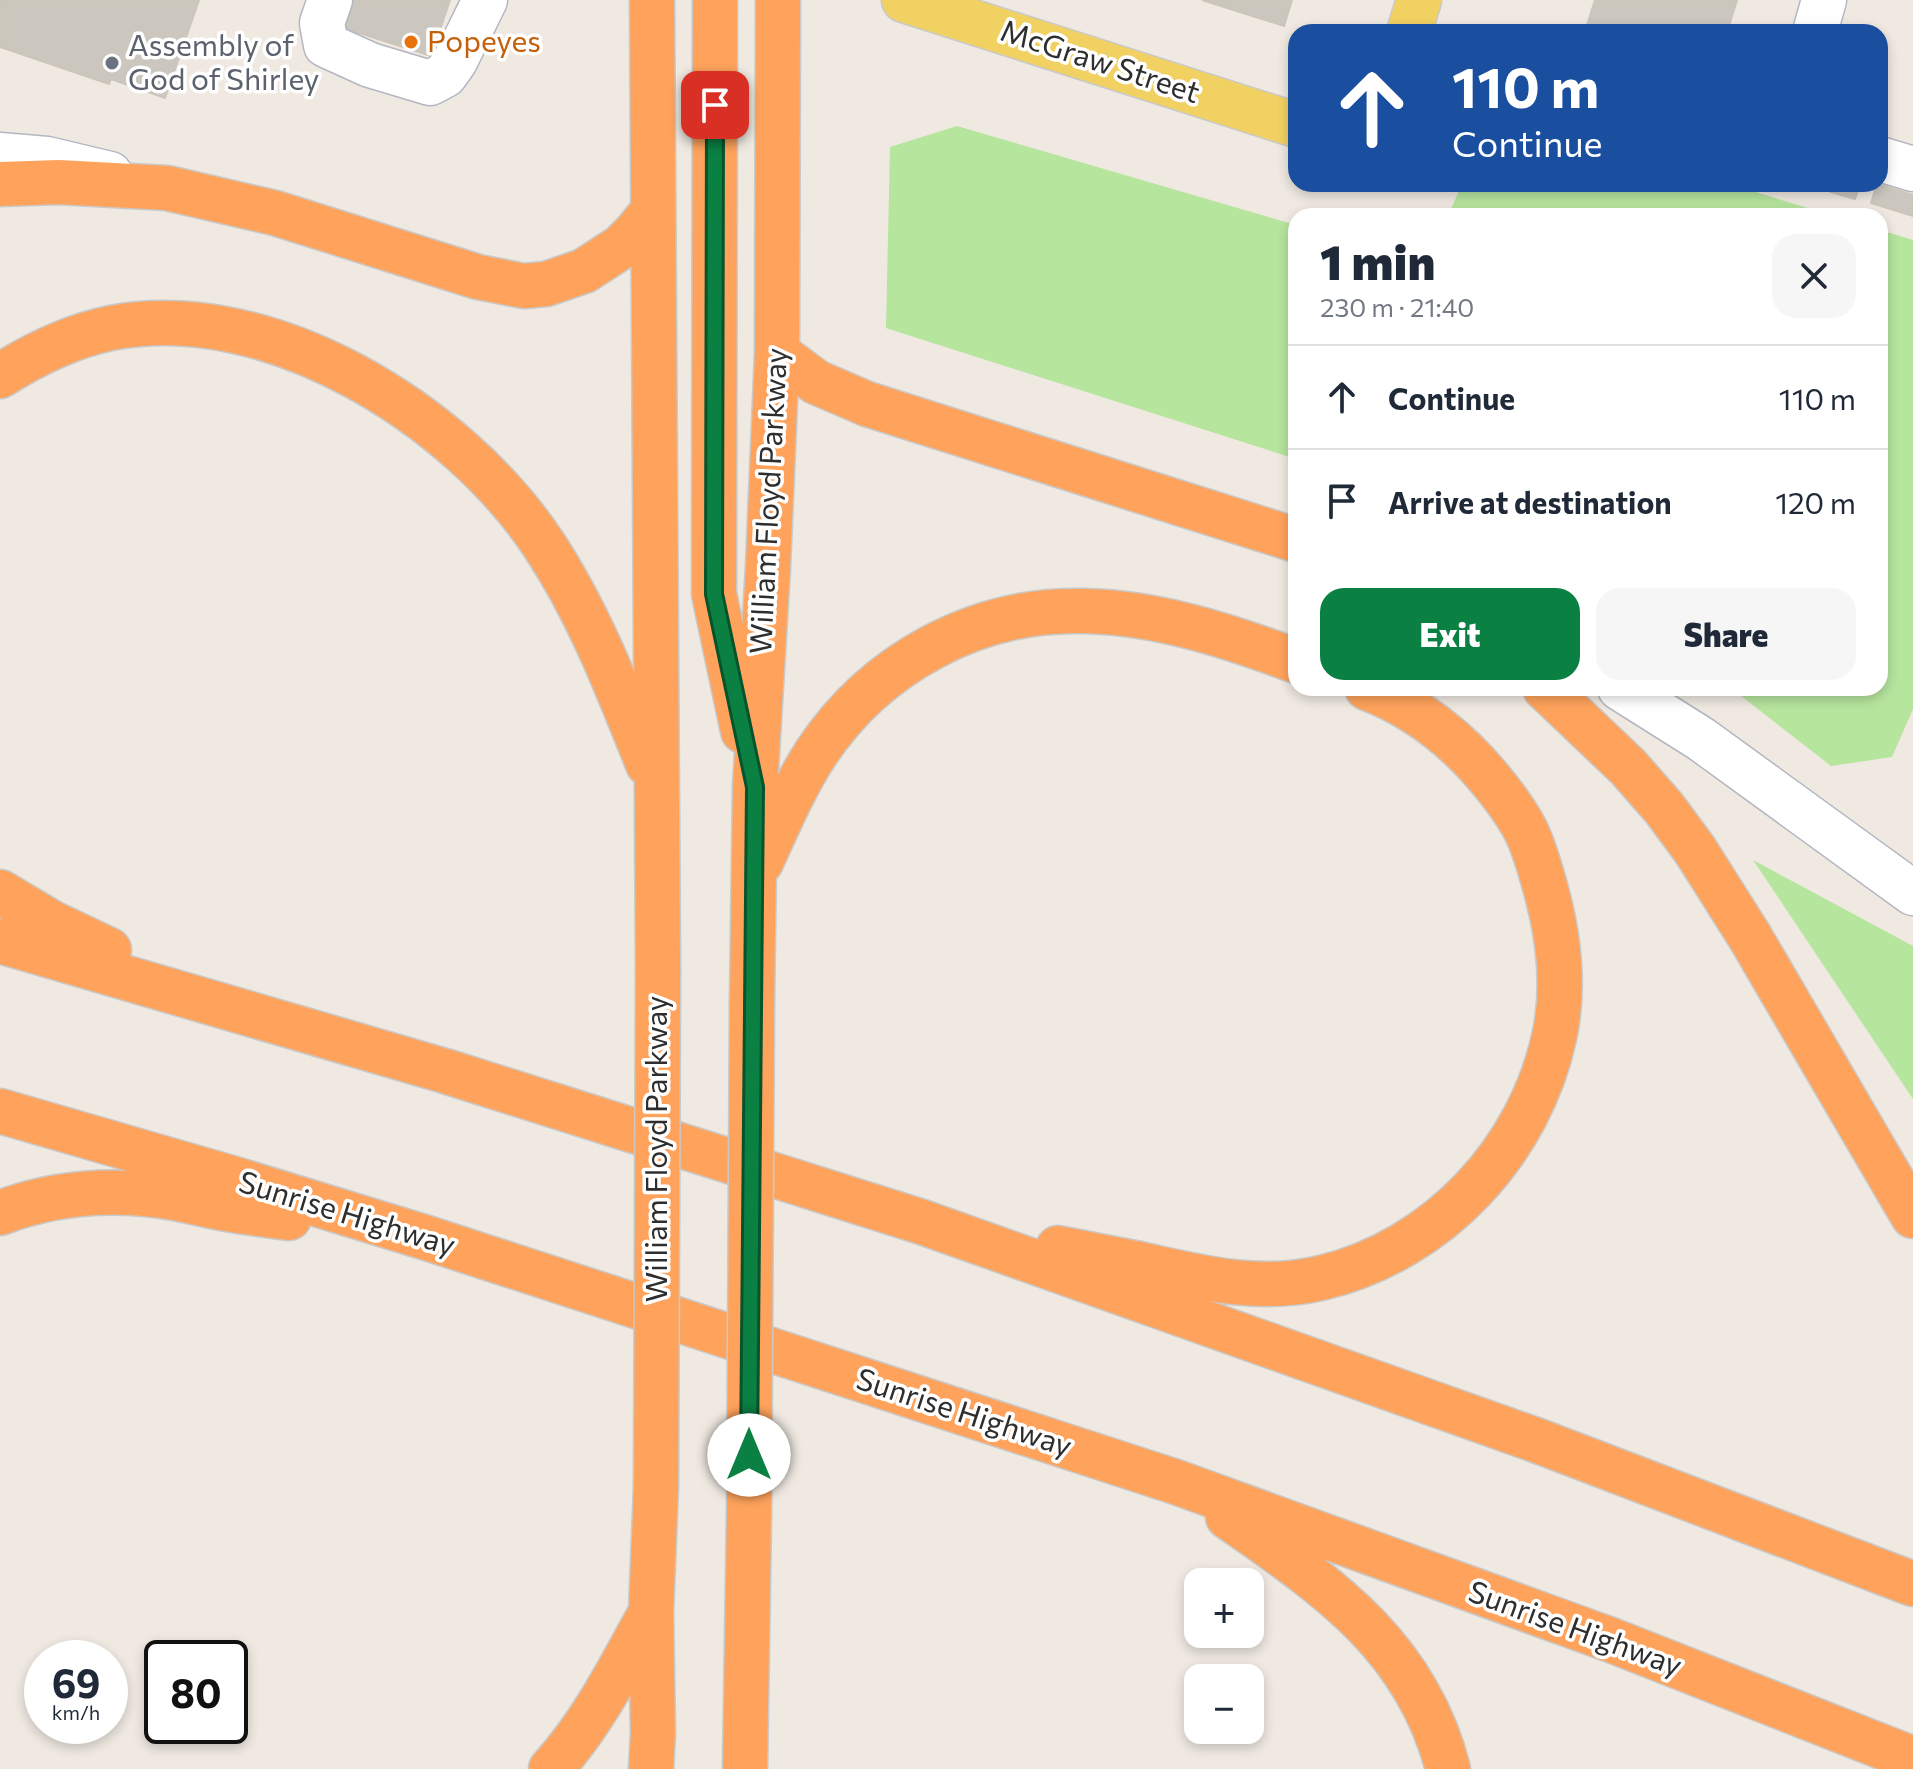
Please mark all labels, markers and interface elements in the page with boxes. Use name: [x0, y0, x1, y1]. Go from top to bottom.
street label: McGraw Street: [997, 10, 1205, 109]
place label: Popeyes: [427, 21, 541, 58]
place label: Assembly of God of Shirley: [128, 25, 319, 96]
marker: Popeyes: [402, 33, 420, 51]
text: 110 m: [1452, 51, 1599, 120]
marker: Assembly of God of Shirley: [103, 54, 121, 72]
icon: ahead: [1320, 56, 1424, 160]
pin: [681, 71, 749, 139]
icon: arrive: [693, 83, 737, 127]
text: Continue: [1452, 120, 1603, 164]
text: 1 min: [1320, 231, 1435, 290]
button: close: [1772, 234, 1856, 318]
text: 230 m · 21:40: [1320, 291, 1474, 322]
street label: William Floyd Parkway: [740, 347, 793, 655]
icon: ahead: [1320, 375, 1364, 419]
text: Continue: [1388, 379, 1515, 416]
text: 110 m: [1779, 379, 1856, 416]
icon: arrive: [1320, 479, 1364, 523]
text: Arrive at destination: [1388, 483, 1672, 520]
text: 120 m: [1775, 483, 1856, 520]
button: Exit: [1320, 588, 1580, 680]
button: Share: [1596, 588, 1856, 680]
street label: William Floyd Parkway: [636, 996, 673, 1302]
street label: Sunrise Highway: [235, 1161, 460, 1262]
street label: Sunrise Highway: [852, 1358, 1077, 1463]
position arrow: [707, 1413, 791, 1497]
map controls: [1184, 1568, 1264, 1744]
button: +: [1184, 1568, 1264, 1648]
street label: Sunrise Highway: [1464, 1571, 1688, 1682]
speed limit sign: 80: [144, 1640, 248, 1744]
text: 69: [52, 1657, 100, 1706]
button: −: [1184, 1664, 1264, 1744]
text: km/h: [52, 1700, 100, 1724]

